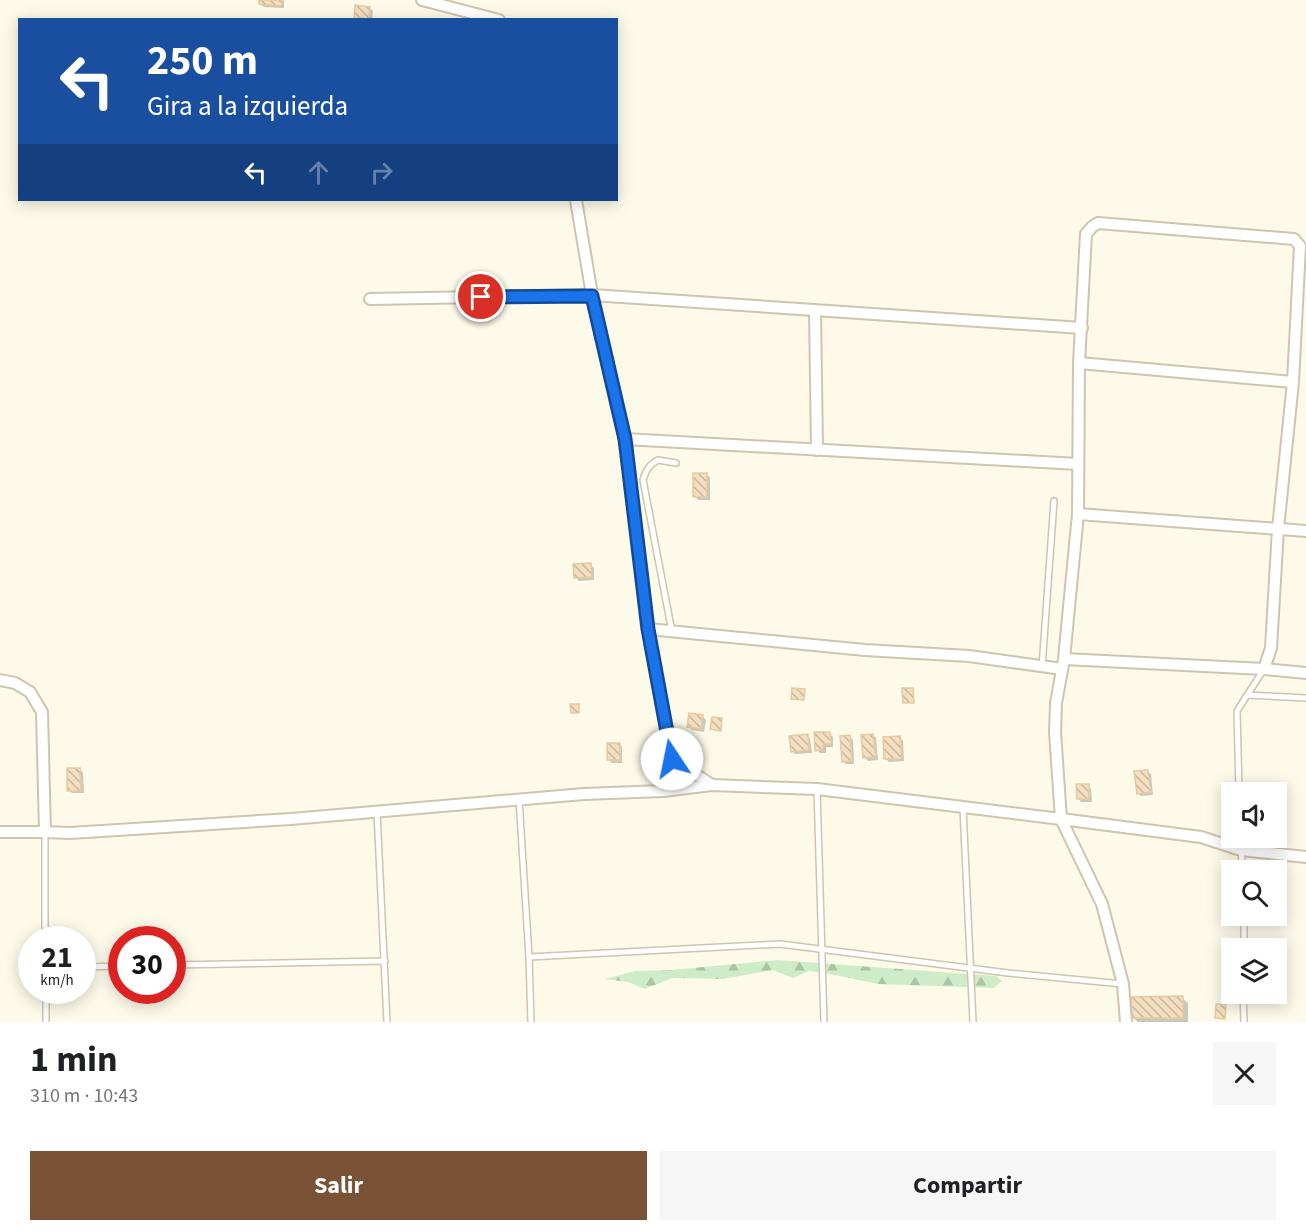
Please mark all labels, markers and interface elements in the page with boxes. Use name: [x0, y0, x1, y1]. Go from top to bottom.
text: 250 m: [147, 31, 258, 91]
icon: left: [48, 42, 126, 120]
text: Gira a la izquierda: [147, 87, 348, 126]
icon: left: [239, 156, 272, 189]
icon: ahead: [302, 156, 335, 189]
icon: right: [365, 156, 398, 189]
pin: [455, 271, 506, 322]
icon: arrive: [464, 280, 497, 313]
position arrow: [640, 727, 704, 791]
map controls: [1221, 782, 1287, 1004]
button: sound: [1221, 782, 1287, 848]
button: search: [1221, 860, 1287, 926]
speed limit sign: 30: [108, 926, 186, 1004]
text: 21: [41, 936, 73, 979]
button: layers: [1221, 938, 1287, 1004]
text: km/h: [40, 970, 74, 991]
text: 1 min: [30, 1034, 118, 1085]
button: close: [1213, 1042, 1276, 1105]
text: 310 m · 10:43: [30, 1082, 138, 1110]
button: Salir: [30, 1151, 647, 1220]
button: Compartir: [659, 1151, 1276, 1220]

